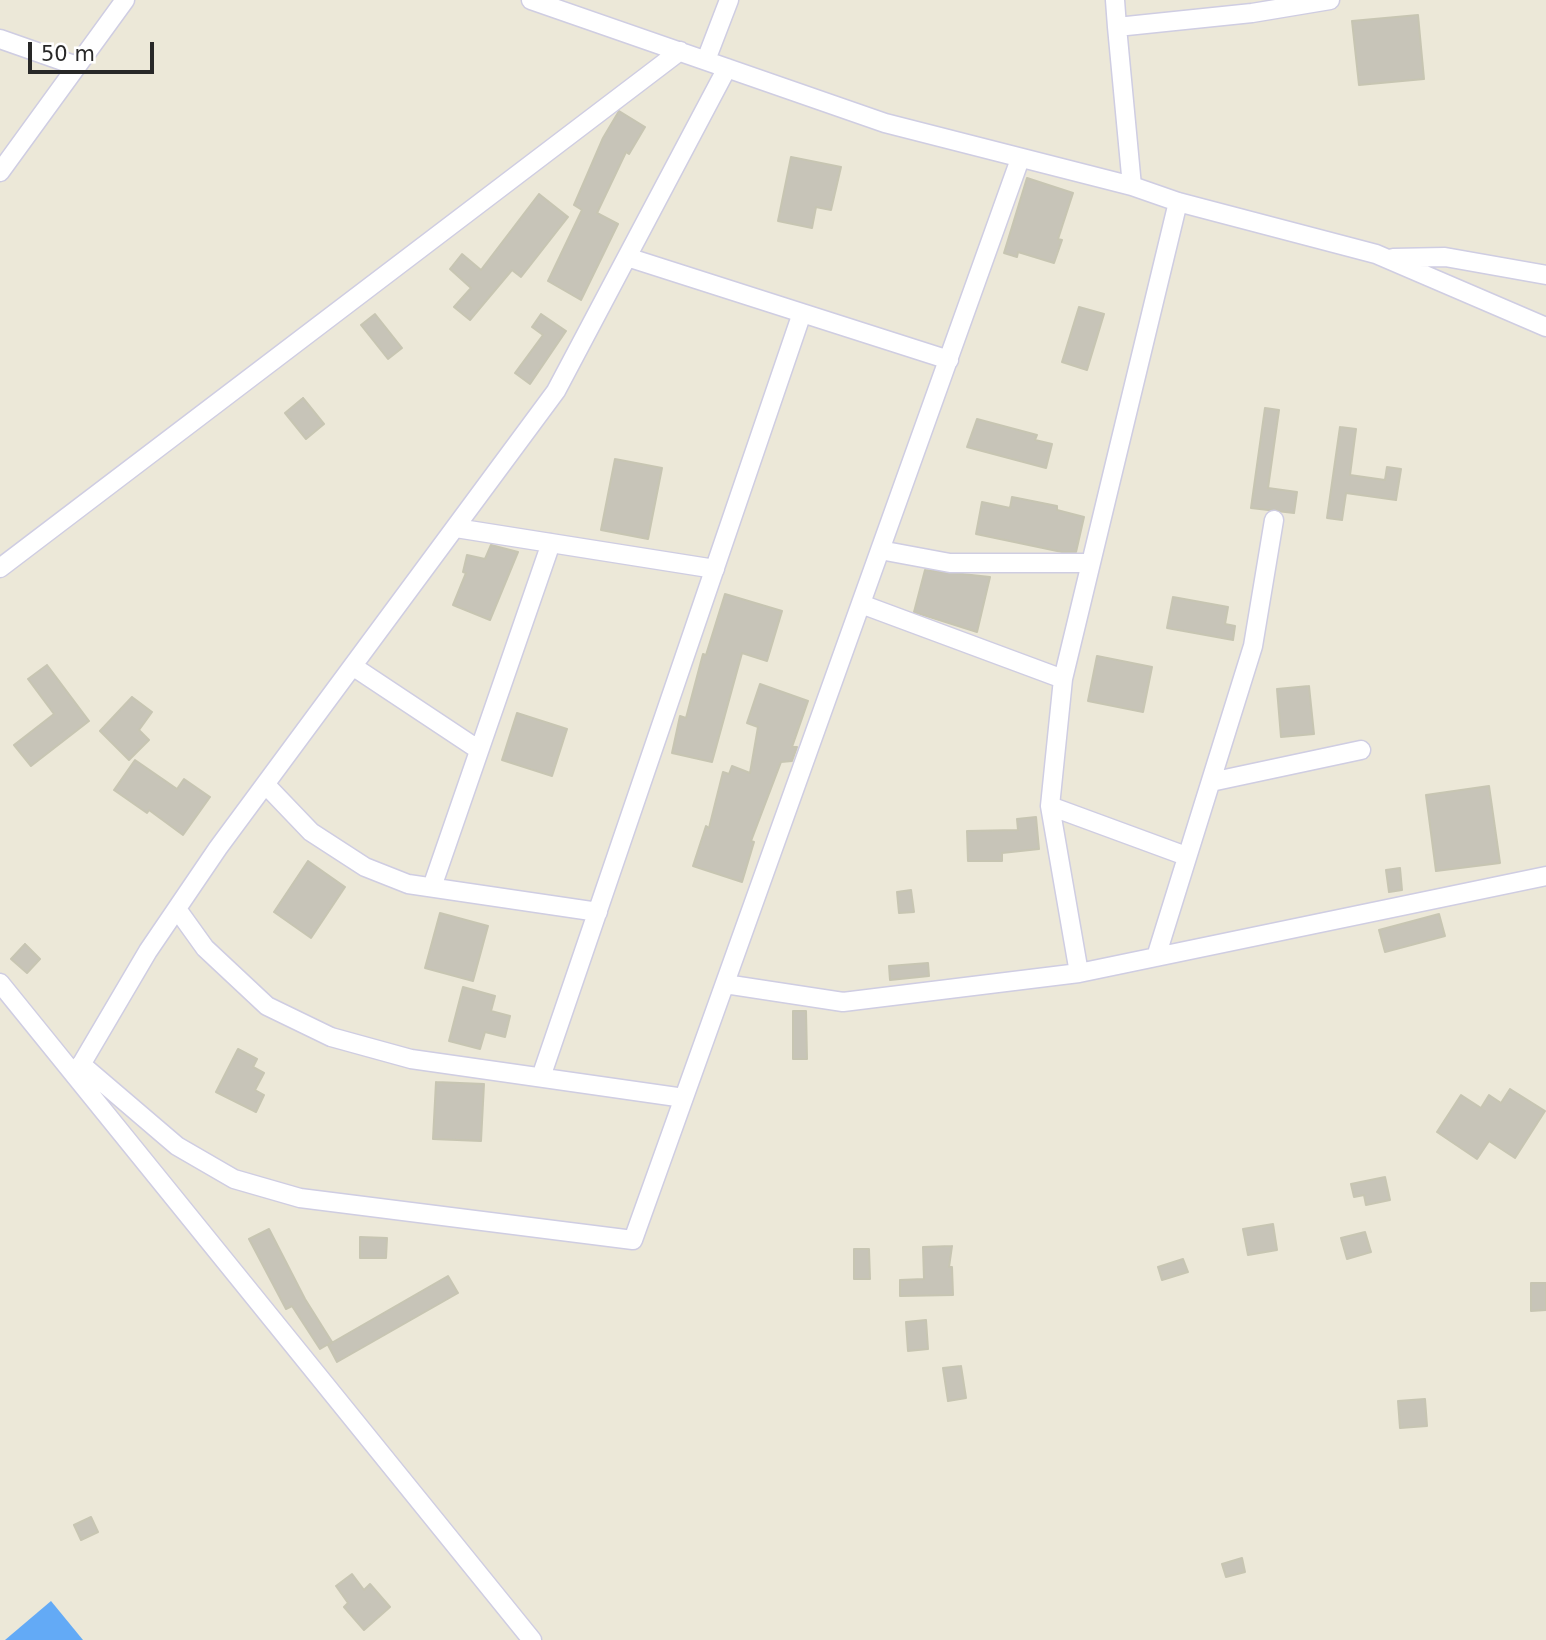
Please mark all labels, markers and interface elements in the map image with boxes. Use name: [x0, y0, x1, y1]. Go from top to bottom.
scale bar: [32, 28, 158, 72]
text: 50 m: [41, 42, 95, 66]

